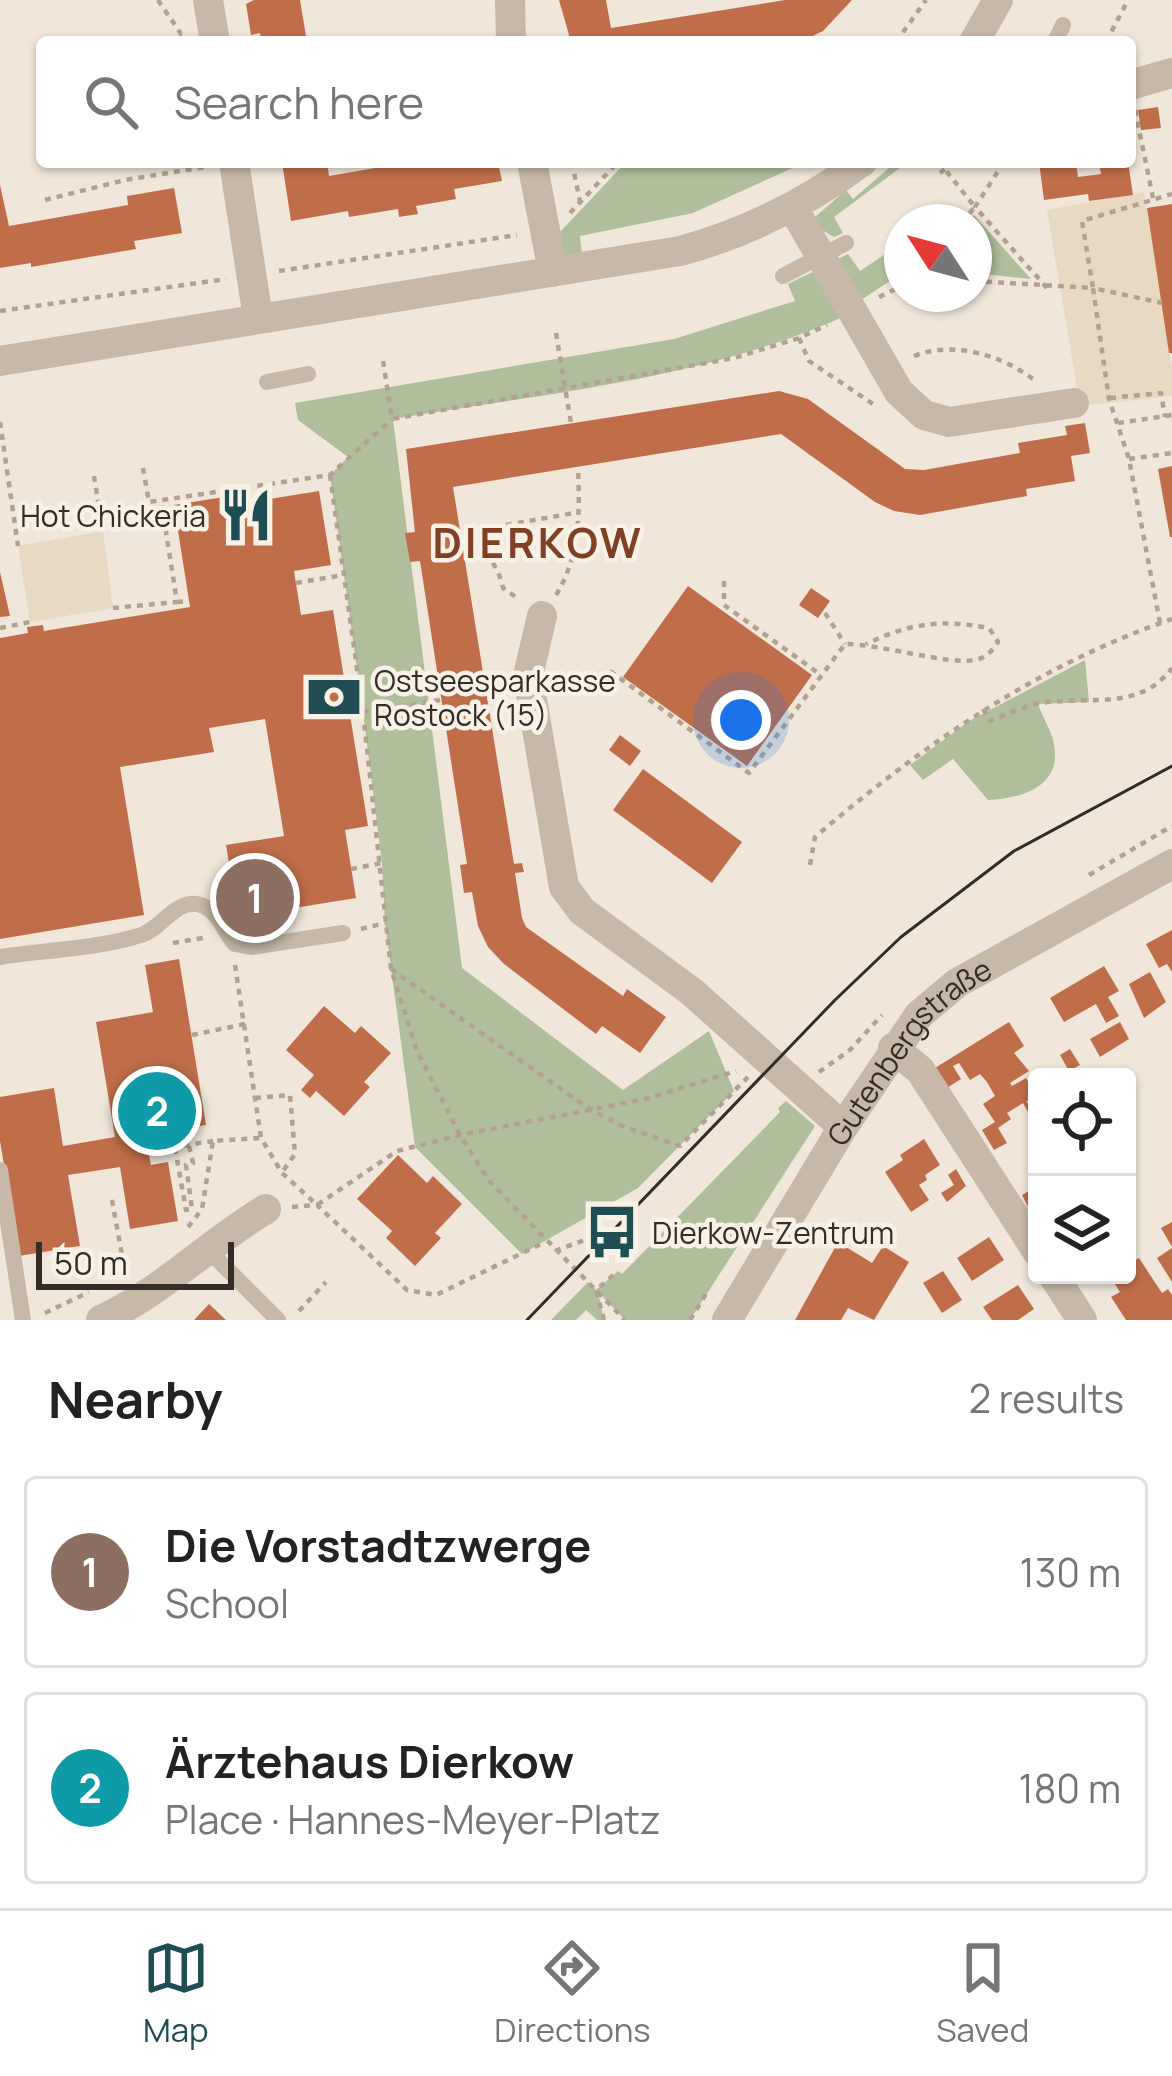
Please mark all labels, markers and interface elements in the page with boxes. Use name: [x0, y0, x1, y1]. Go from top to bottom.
search box: [36, 36, 1136, 168]
icon: search: [78, 69, 144, 135]
text: Search here: [174, 71, 424, 133]
north arrow: [884, 204, 992, 312]
restaurant icon: Hot Chickeria: [217, 486, 275, 544]
place label: Hot Chickeria: [20, 495, 206, 536]
district label: DIERKOW: [432, 513, 644, 571]
place label: Ostseesparkasse Rostock (15): [374, 660, 616, 735]
bank icon: Ostseesparkasse Rostock (15): [305, 668, 363, 726]
your location: [711, 690, 771, 750]
pin: 1: [216, 853, 294, 943]
street label: Gutenbergstraße: [816, 948, 999, 1153]
pin: 2: [118, 1066, 196, 1156]
map controls: [1028, 1068, 1136, 1284]
button: locate: [1028, 1068, 1136, 1176]
button: layers: [1028, 1176, 1136, 1284]
bus stop icon: Dierkow-Zentrum: [583, 1203, 641, 1261]
place label: Dierkow-Zentrum: [652, 1212, 894, 1253]
scale bar: [36, 1236, 234, 1289]
text: 50 m: [54, 1240, 128, 1285]
text: Nearby: [48, 1364, 223, 1433]
text: 2 results: [969, 1371, 1124, 1425]
text: Die Vorstadtzwerge: [165, 1514, 591, 1576]
text: 1: [81, 1545, 99, 1599]
text: 130 m: [1020, 1545, 1121, 1599]
text: School: [165, 1576, 289, 1630]
text: Ärztehaus Dierkow: [165, 1730, 574, 1792]
text: 2: [78, 1761, 102, 1815]
text: 180 m: [1018, 1761, 1121, 1815]
text: Place · Hannes-Meyer-Platz: [165, 1792, 661, 1846]
tab: Map: [143, 1935, 209, 2052]
tab: Directions: [494, 1935, 651, 2052]
tab: Saved: [936, 1935, 1029, 2052]

